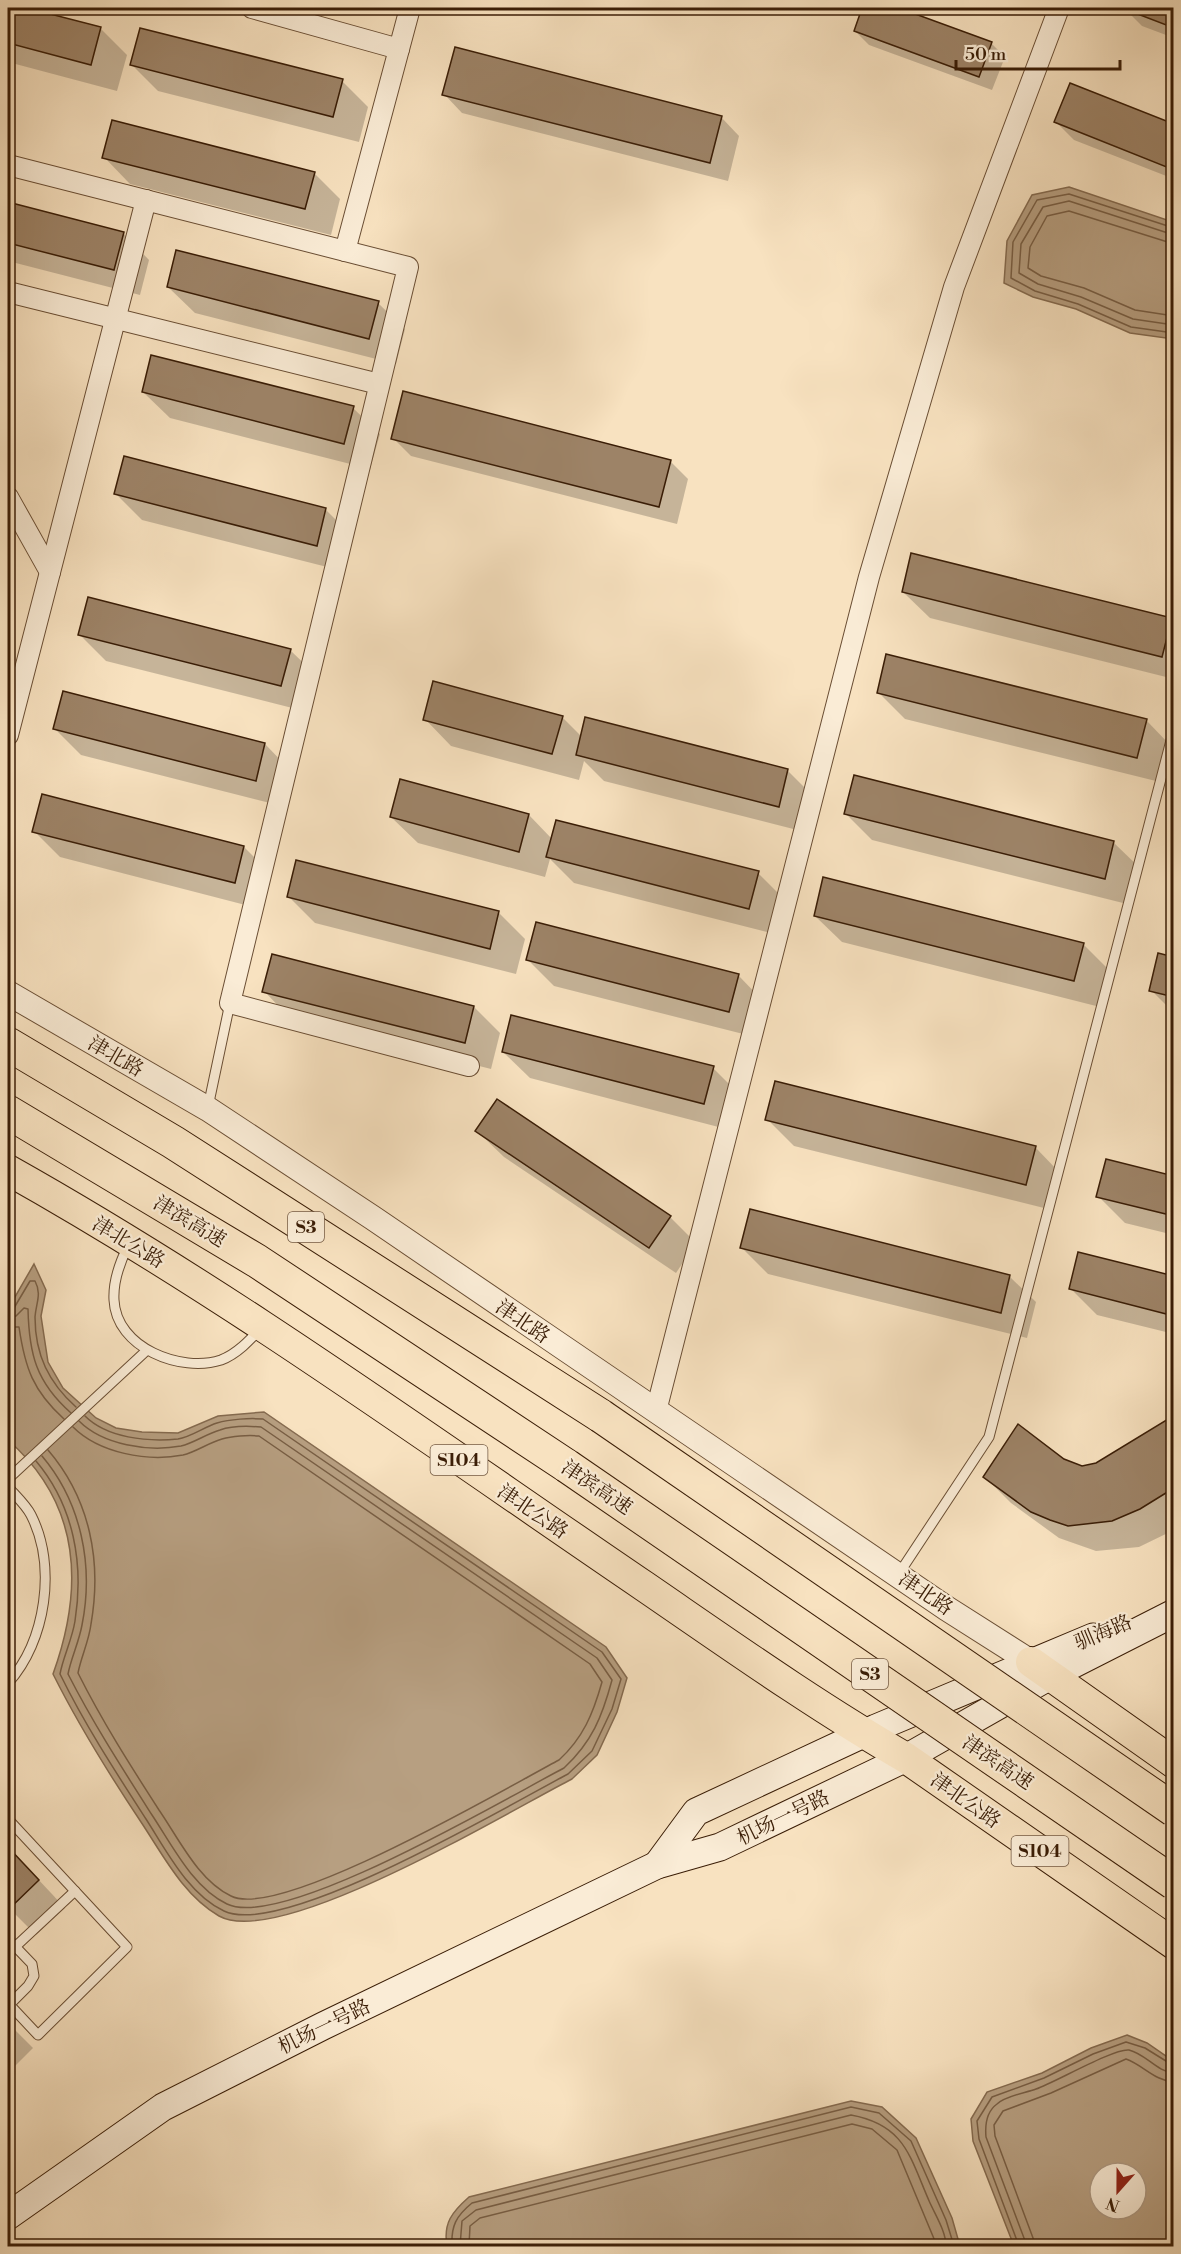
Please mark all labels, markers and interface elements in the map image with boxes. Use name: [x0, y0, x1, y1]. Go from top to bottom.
scale bar: [956, 33, 1120, 71]
text: 50 m: [965, 43, 1007, 66]
street label: 津北路: [83, 1031, 147, 1083]
street label: 津滨高速: [149, 1191, 230, 1254]
street label: 津北公路: [88, 1212, 169, 1275]
road number: S3: [288, 1212, 324, 1242]
street label: 津北路: [490, 1295, 554, 1349]
road number: S104: [430, 1445, 488, 1475]
street label: 津滨高速: [556, 1456, 636, 1521]
street label: 津北公路: [492, 1480, 572, 1545]
street label: 津北路: [893, 1567, 957, 1621]
street label: 驯海路: [1071, 1610, 1136, 1657]
road number: S3: [852, 1659, 888, 1689]
street label: 津滨高速: [957, 1731, 1037, 1796]
street label: 津北公路: [925, 1768, 1005, 1834]
street label: 机场一号路: [733, 1785, 834, 1852]
road number: S104: [1012, 1836, 1068, 1866]
street label: 机场一号路: [274, 1994, 375, 2061]
north arrow: [1088, 2161, 1148, 2221]
text: N: [1103, 2192, 1122, 2216]

